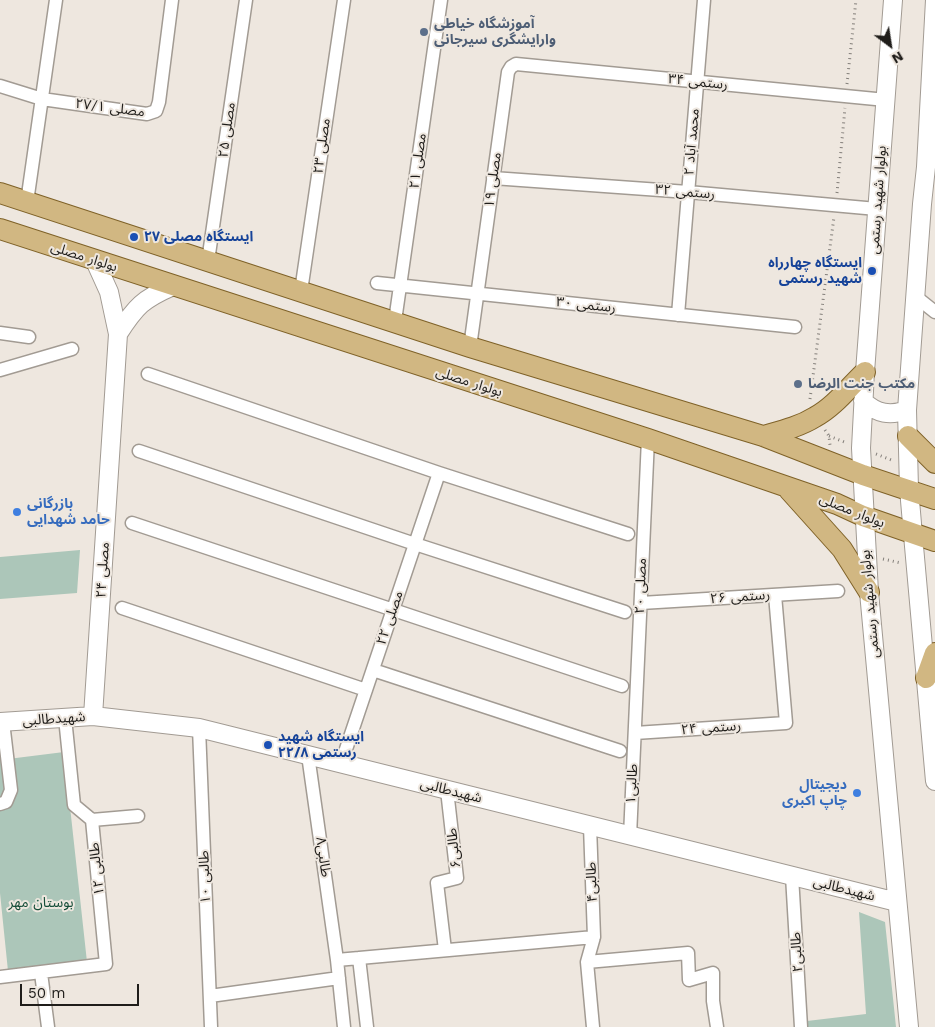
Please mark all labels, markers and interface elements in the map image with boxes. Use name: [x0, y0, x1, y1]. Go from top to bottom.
place label: آموزشگاه خیاطی وارایشگری سیرجانی: [434, 16, 556, 48]
north arrow: [865, 20, 915, 70]
marker: آموزشگاه خیاطی وارایشگری سیرجانی: [418, 26, 430, 38]
text: N: [889, 48, 906, 67]
street label: رستمی ۳۴: [667, 71, 729, 93]
street label: مصلی ۲۷/۱: [74, 95, 146, 121]
street label: مصلی ۲۵: [215, 101, 239, 159]
street label: محمد آباد ۲: [681, 108, 703, 176]
street label: مصلی ۲۳: [310, 117, 334, 175]
street label: مصلی ۲۱: [406, 132, 430, 190]
street label: بولوار شهید رستمی: [866, 145, 890, 255]
street label: مصلی ۱۹: [481, 151, 505, 209]
street label: رستمی ۳۲: [654, 181, 716, 203]
place label: ایستگاه مصلی ۲۷: [144, 229, 253, 245]
marker: ایستگاه مصلی ۲۷: [128, 231, 140, 243]
street label: بولوار مصلی: [49, 238, 119, 276]
place label: ایستگاه چهارراه شهید رستمی: [768, 255, 862, 288]
marker: ایستگاه چهارراه شهید رستمی: [866, 265, 878, 277]
street label: رستمی ۳۰: [555, 294, 617, 316]
street label: بولوار مصلی: [434, 363, 504, 401]
place label: مكتب جنت الرضا: [808, 376, 915, 392]
marker: مكتب جنت الرضا: [792, 378, 804, 390]
street label: بولوار مصلی: [817, 490, 887, 532]
place label: بازرگانی حامد شهدایی: [27, 496, 110, 528]
marker: بازرگانی حامد شهدایی: [11, 506, 23, 518]
street label: مصلی ۲۴: [93, 542, 113, 598]
street label: بولوار شهید رستمی: [857, 549, 883, 659]
street label: مصلی ۲۰: [632, 558, 650, 614]
street label: رستمی ۲۶: [709, 587, 771, 607]
street label: مصلی ۲۲: [373, 589, 407, 647]
street label: شهیدطالبی: [22, 708, 86, 730]
street label: رستمی ۲۴: [680, 718, 742, 738]
place label: ایستگاه شهید رستمی ۲۲/۸: [278, 729, 364, 762]
marker: ایستگاه شهید رستمی ۲۲/۸: [262, 739, 274, 751]
street label: طالبی۱: [623, 763, 641, 805]
street label: شهیدطالبی: [418, 775, 484, 807]
place label: دیجیتال چاپ اکبری: [782, 777, 847, 810]
marker: دیجیتال چاپ اکبری: [851, 787, 863, 799]
street label: طالبی۶: [444, 827, 464, 869]
street label: طالبی۸: [312, 836, 334, 878]
street label: طالبی ۱۲: [86, 842, 108, 896]
street label: طالبی ۱۰: [196, 850, 214, 904]
street label: طالبی۴: [583, 862, 601, 902]
street label: شهیدطالبی: [811, 873, 877, 905]
park label: بوستان مهر: [8, 895, 74, 911]
street label: طالبی۲: [788, 931, 806, 973]
scale bar: [22, 974, 141, 1006]
text: 50 m: [28, 984, 65, 1002]

